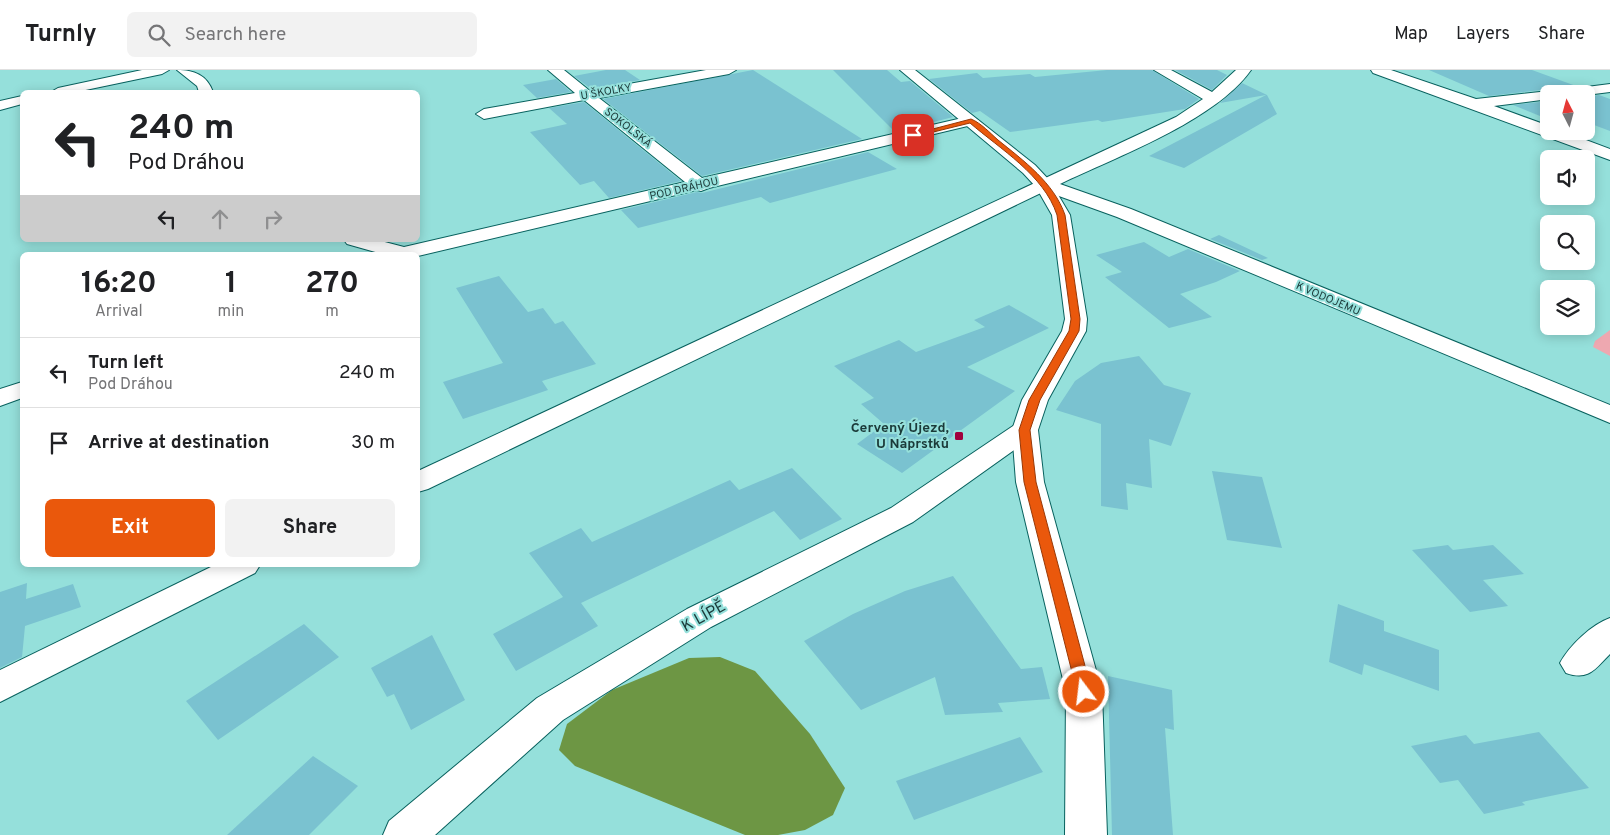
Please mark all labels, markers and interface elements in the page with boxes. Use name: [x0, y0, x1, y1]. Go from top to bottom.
search box: [127, 12, 477, 57]
text: Turnly: [25, 20, 97, 50]
icon: search: [145, 21, 173, 49]
text: Search here: [185, 23, 286, 47]
text: Map: [1394, 23, 1428, 46]
text: Layers: [1456, 23, 1510, 46]
text: Share: [1538, 23, 1585, 46]
street label: U ŠKOLKY: [579, 80, 633, 103]
north arrow: [1540, 85, 1595, 140]
map controls: [1540, 85, 1595, 335]
street label: SOKOLSKÁ: [601, 104, 655, 151]
text: 240 m: [128, 107, 234, 151]
icon: left: [45, 110, 110, 175]
pin: [892, 114, 934, 156]
icon: arrive: [899, 121, 927, 149]
text: Pod Dráhou: [128, 150, 245, 177]
button: sound: [1540, 150, 1595, 205]
street label: POD DRÁHOU: [648, 173, 720, 204]
icon: left: [153, 205, 181, 233]
icon: ahead: [206, 205, 234, 233]
icon: right: [259, 205, 287, 233]
button: search: [1540, 215, 1595, 270]
text: 16:20: [81, 266, 157, 303]
text: 1: [225, 266, 237, 303]
text: 270: [305, 266, 359, 303]
street label: K VODOJEMU: [1294, 279, 1362, 319]
button: layers: [1540, 280, 1595, 335]
text: Arrival: [95, 302, 143, 322]
text: min: [218, 302, 244, 322]
text: m: [325, 302, 339, 322]
text: Turn left: [88, 351, 164, 375]
icon: left: [45, 359, 73, 387]
text: 240 m: [339, 361, 395, 385]
text: Pod Dráhou: [88, 375, 173, 395]
place label: Červený Újezd, U Náprstků: [851, 419, 949, 453]
icon: arrive: [45, 429, 73, 457]
marker: Červený Újezd, U Náprstků: [953, 430, 965, 442]
text: Arrive at destination: [88, 431, 269, 455]
text: 30 m: [351, 431, 395, 455]
button: Exit: [45, 499, 215, 557]
button: Share: [225, 499, 395, 557]
street label: K LÍPĚ: [677, 595, 730, 637]
position arrow: [1057, 665, 1109, 717]

